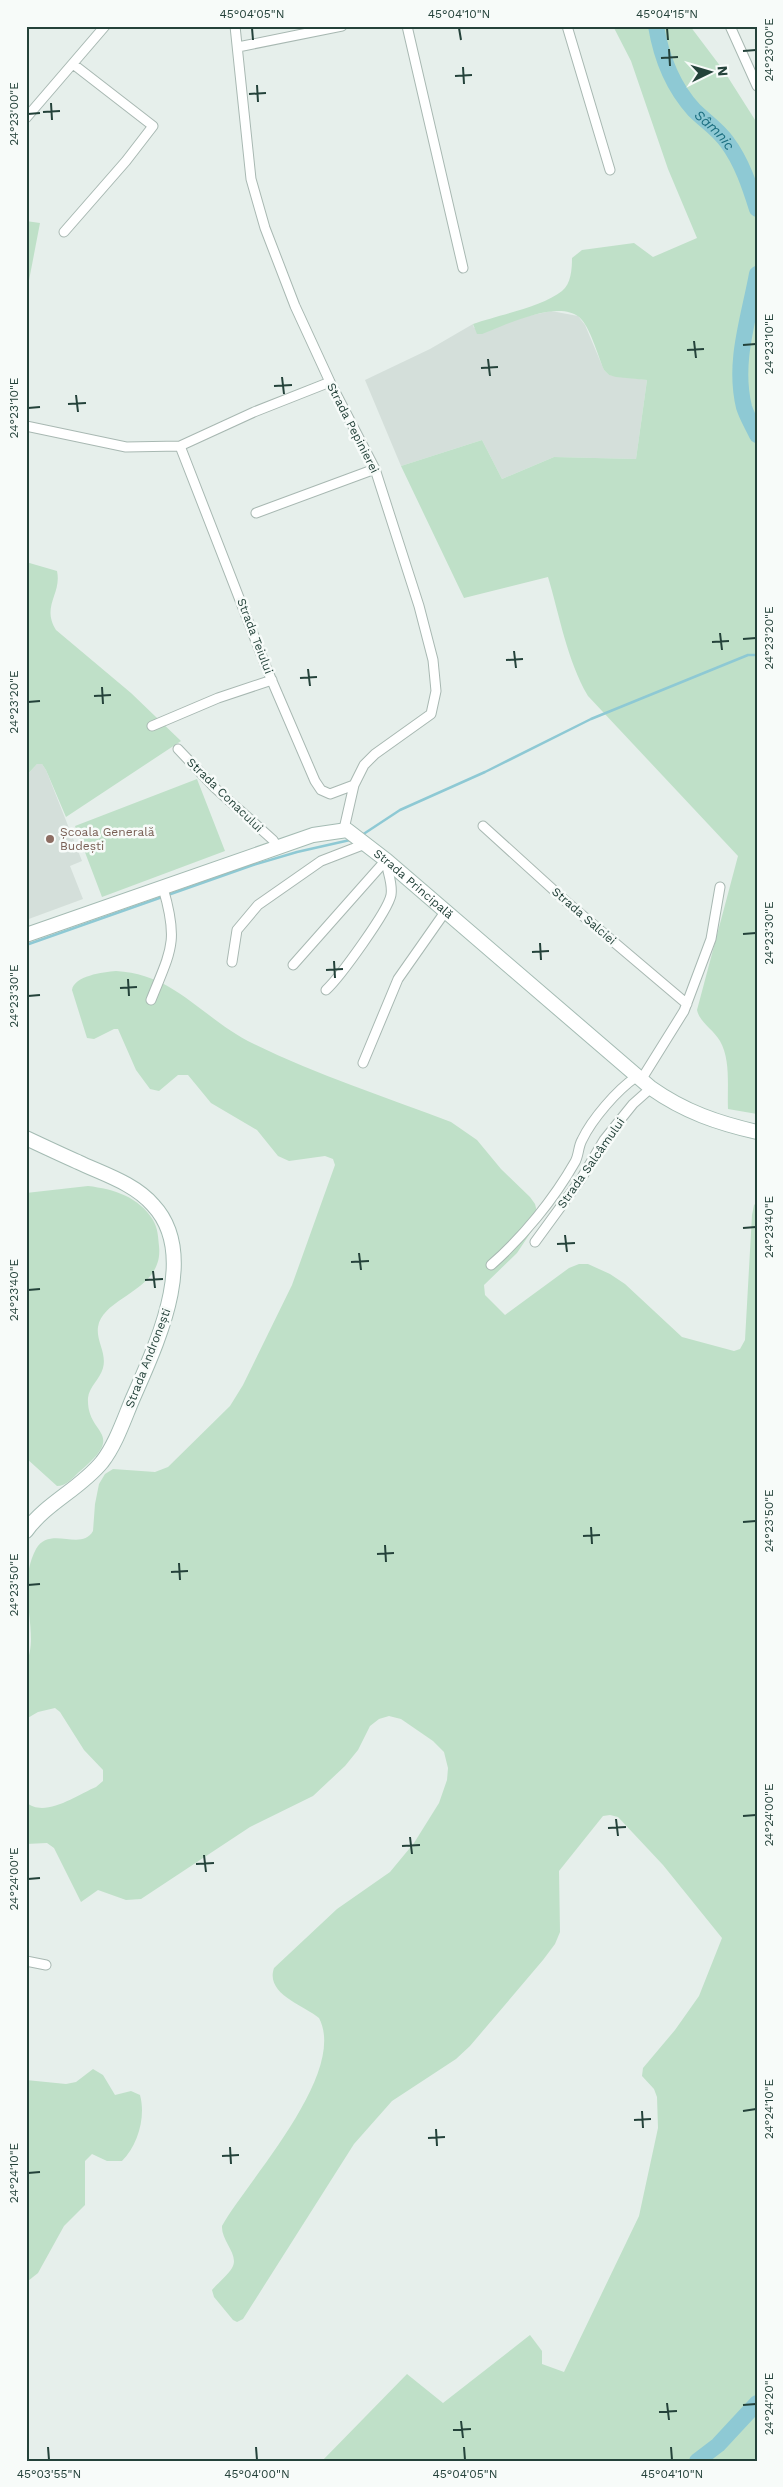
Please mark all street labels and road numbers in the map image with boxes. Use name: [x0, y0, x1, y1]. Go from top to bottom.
street label: Strada Pepinierei: [324, 380, 382, 476]
street label: Strada Teiului: [234, 596, 276, 676]
street label: Strada Conacului: [184, 755, 266, 835]
street label: Strada Principală: [371, 846, 456, 922]
street label: Strada Salciei: [549, 884, 619, 948]
street label: Strada Salcâmului: [555, 1115, 627, 1211]
street label: Strada Andronești: [123, 1306, 173, 1410]

